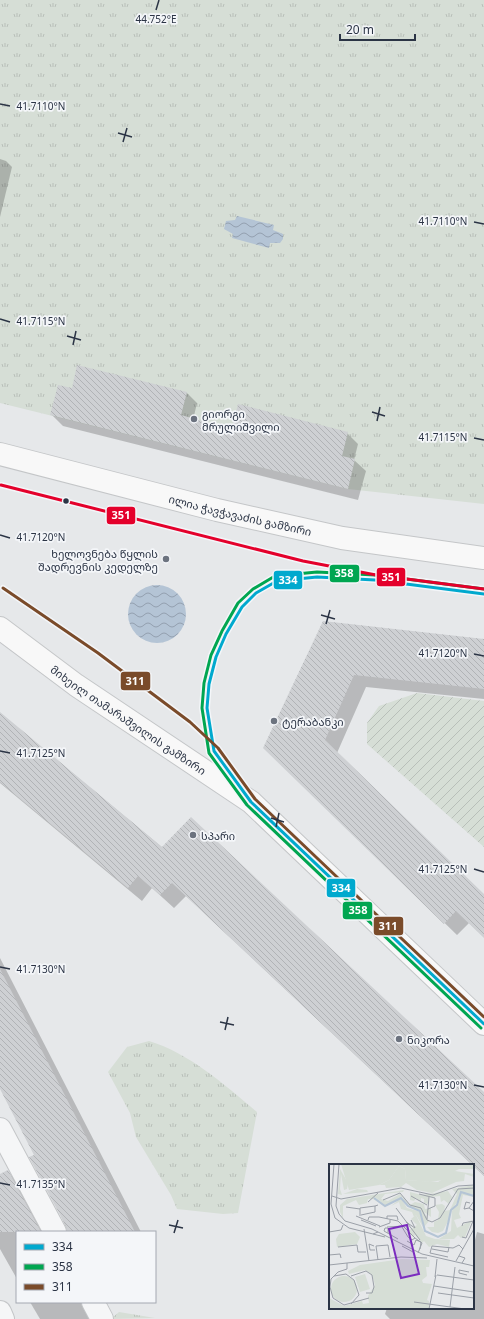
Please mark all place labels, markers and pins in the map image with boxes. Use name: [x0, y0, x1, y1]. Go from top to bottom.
place label: გიორგი მრულიშვილი: [202, 406, 280, 434]
marker: გიორგი მრულიშვილი: [189, 414, 199, 424]
unlabelled marker: [61, 496, 71, 506]
place label: ხელოვნება წყლის შადრევნის კედელზე: [38, 546, 158, 574]
marker: ხელოვნება წყლის შადრევნის კედელზე: [161, 554, 171, 564]
place label: ტერაბანკი: [282, 714, 344, 729]
marker: ტერაბანკი: [269, 716, 279, 726]
place label: სპარი: [201, 828, 235, 843]
marker: სპარი: [188, 830, 198, 840]
place label: ნიკორა: [407, 1032, 450, 1047]
marker: ნიკორა: [394, 1034, 404, 1044]

